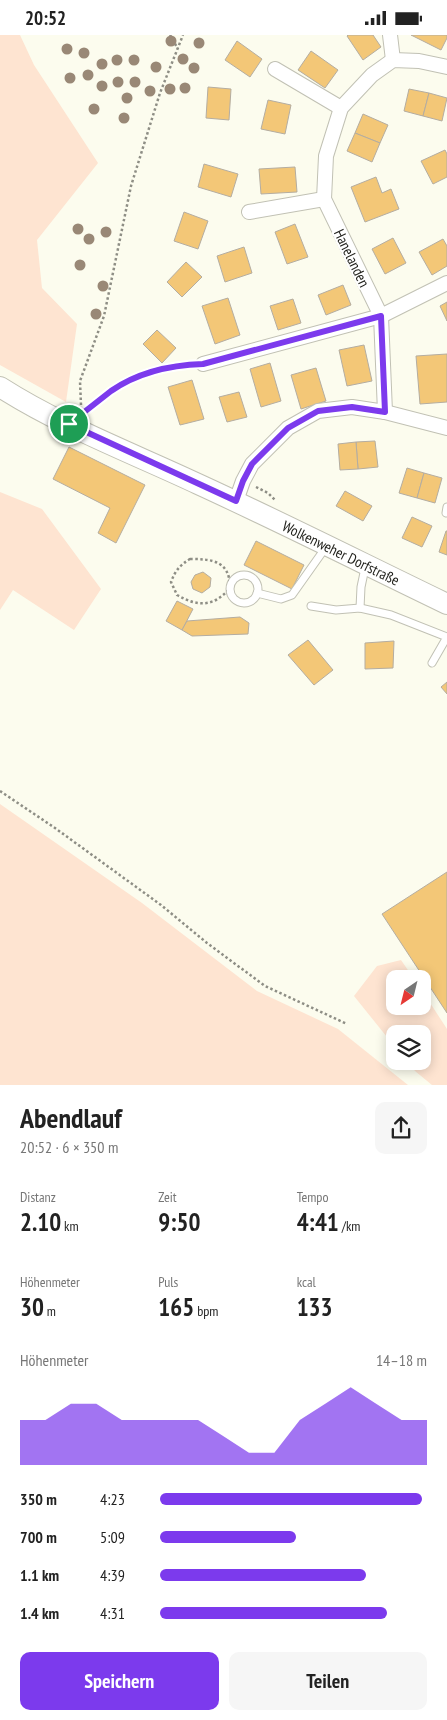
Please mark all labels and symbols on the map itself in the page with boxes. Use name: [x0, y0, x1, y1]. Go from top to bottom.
street label: Hanelanden: [330, 226, 374, 290]
pin: [48, 403, 90, 445]
street label: Wolkenweher Dorfstraße: [279, 516, 403, 590]
north arrow: [386, 970, 431, 1015]

